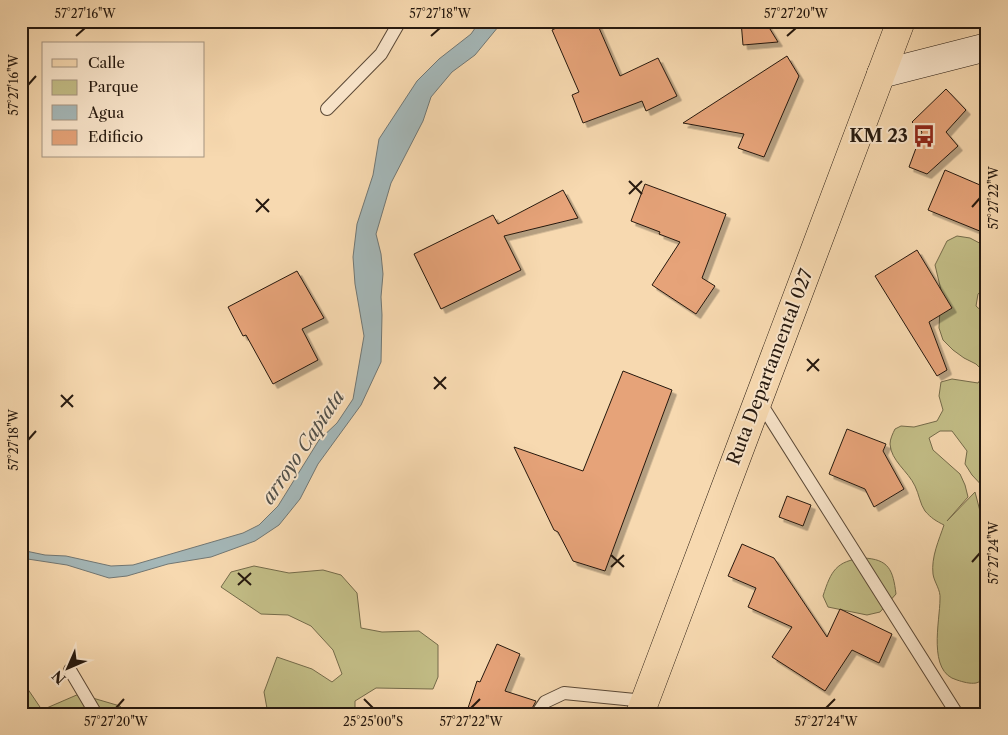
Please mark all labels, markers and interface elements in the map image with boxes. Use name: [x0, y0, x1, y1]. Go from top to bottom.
text: 57°27'16"W: [54, 6, 116, 21]
text: 57°27'18"W: [409, 6, 472, 21]
text: 57°27'20"W: [764, 6, 829, 21]
legend: [42, 42, 205, 158]
text: Calle: [88, 53, 125, 72]
text: 57°27'16"W: [6, 54, 21, 116]
text: Parque: [88, 77, 138, 96]
text: Agua: [87, 103, 124, 122]
bus stop icon: KM 23: [911, 123, 937, 149]
place label: KM 23: [849, 125, 908, 147]
text: Edificio: [88, 127, 143, 146]
text: 57°27'22"W: [986, 166, 1001, 230]
street label: Ruta Departamental 027: [722, 266, 818, 468]
water label: arroyo Capiata: [256, 385, 350, 508]
text: 57°27'18"W: [6, 408, 21, 471]
text: 57°27'24"W: [986, 521, 1001, 585]
north arrow: [42, 642, 92, 692]
text: N: [48, 667, 69, 688]
text: 57°27'20"W: [84, 714, 149, 729]
text: 25°25'00"S: [343, 714, 403, 729]
text: 57°27'22"W: [439, 714, 503, 729]
text: 57°27'24"W: [794, 714, 858, 729]

